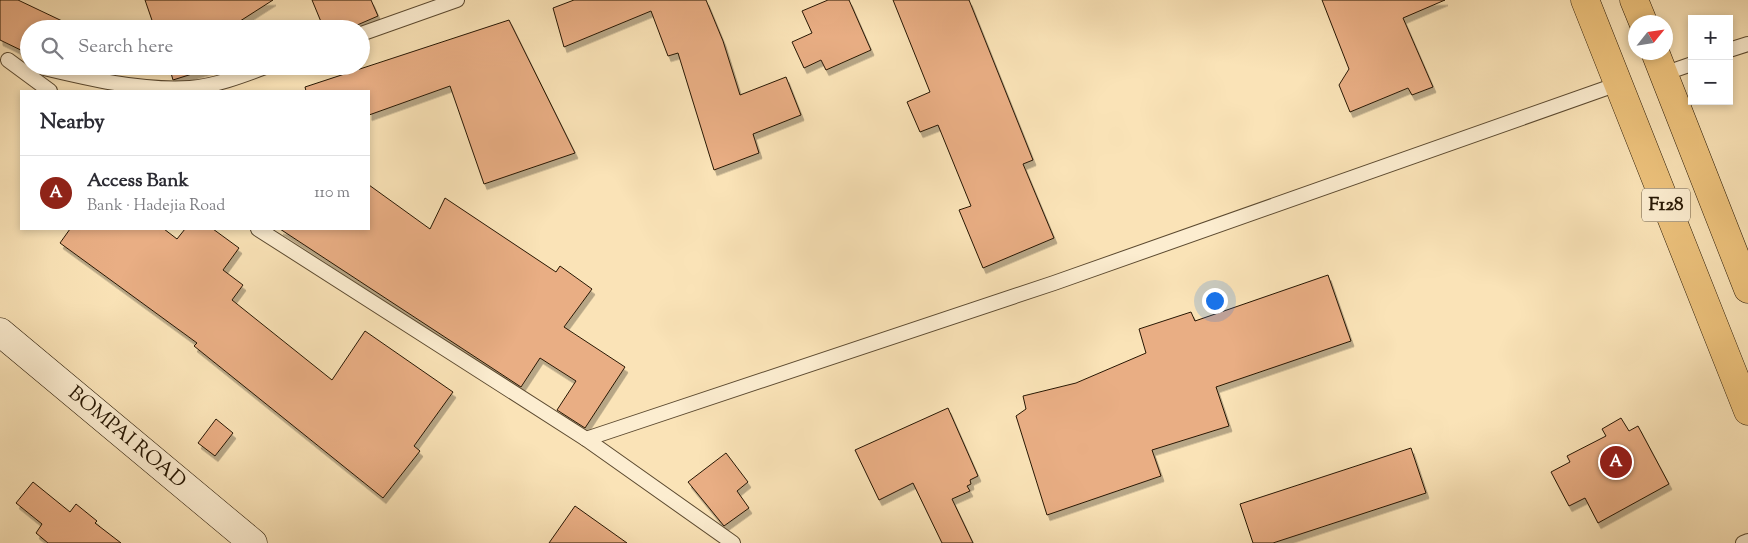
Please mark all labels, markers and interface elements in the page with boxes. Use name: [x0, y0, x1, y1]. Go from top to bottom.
north arrow: [1628, 15, 1673, 60]
map controls: [1688, 15, 1733, 105]
button: +: [1688, 15, 1733, 60]
search box: [20, 20, 370, 75]
icon: search: [38, 34, 66, 62]
text: Search here: [78, 34, 173, 61]
button: −: [1688, 60, 1733, 105]
text: Nearby: [40, 108, 105, 138]
text: Access Bank: [87, 168, 189, 195]
text: A: [50, 182, 63, 205]
text: 110 m: [314, 182, 350, 205]
road number: F128: [1642, 188, 1690, 222]
text: Bank · Hadejia Road: [87, 195, 225, 218]
your location: [1202, 288, 1228, 314]
street label: BOMPAI ROAD: [61, 380, 192, 496]
pin: A: [1600, 443, 1632, 481]

